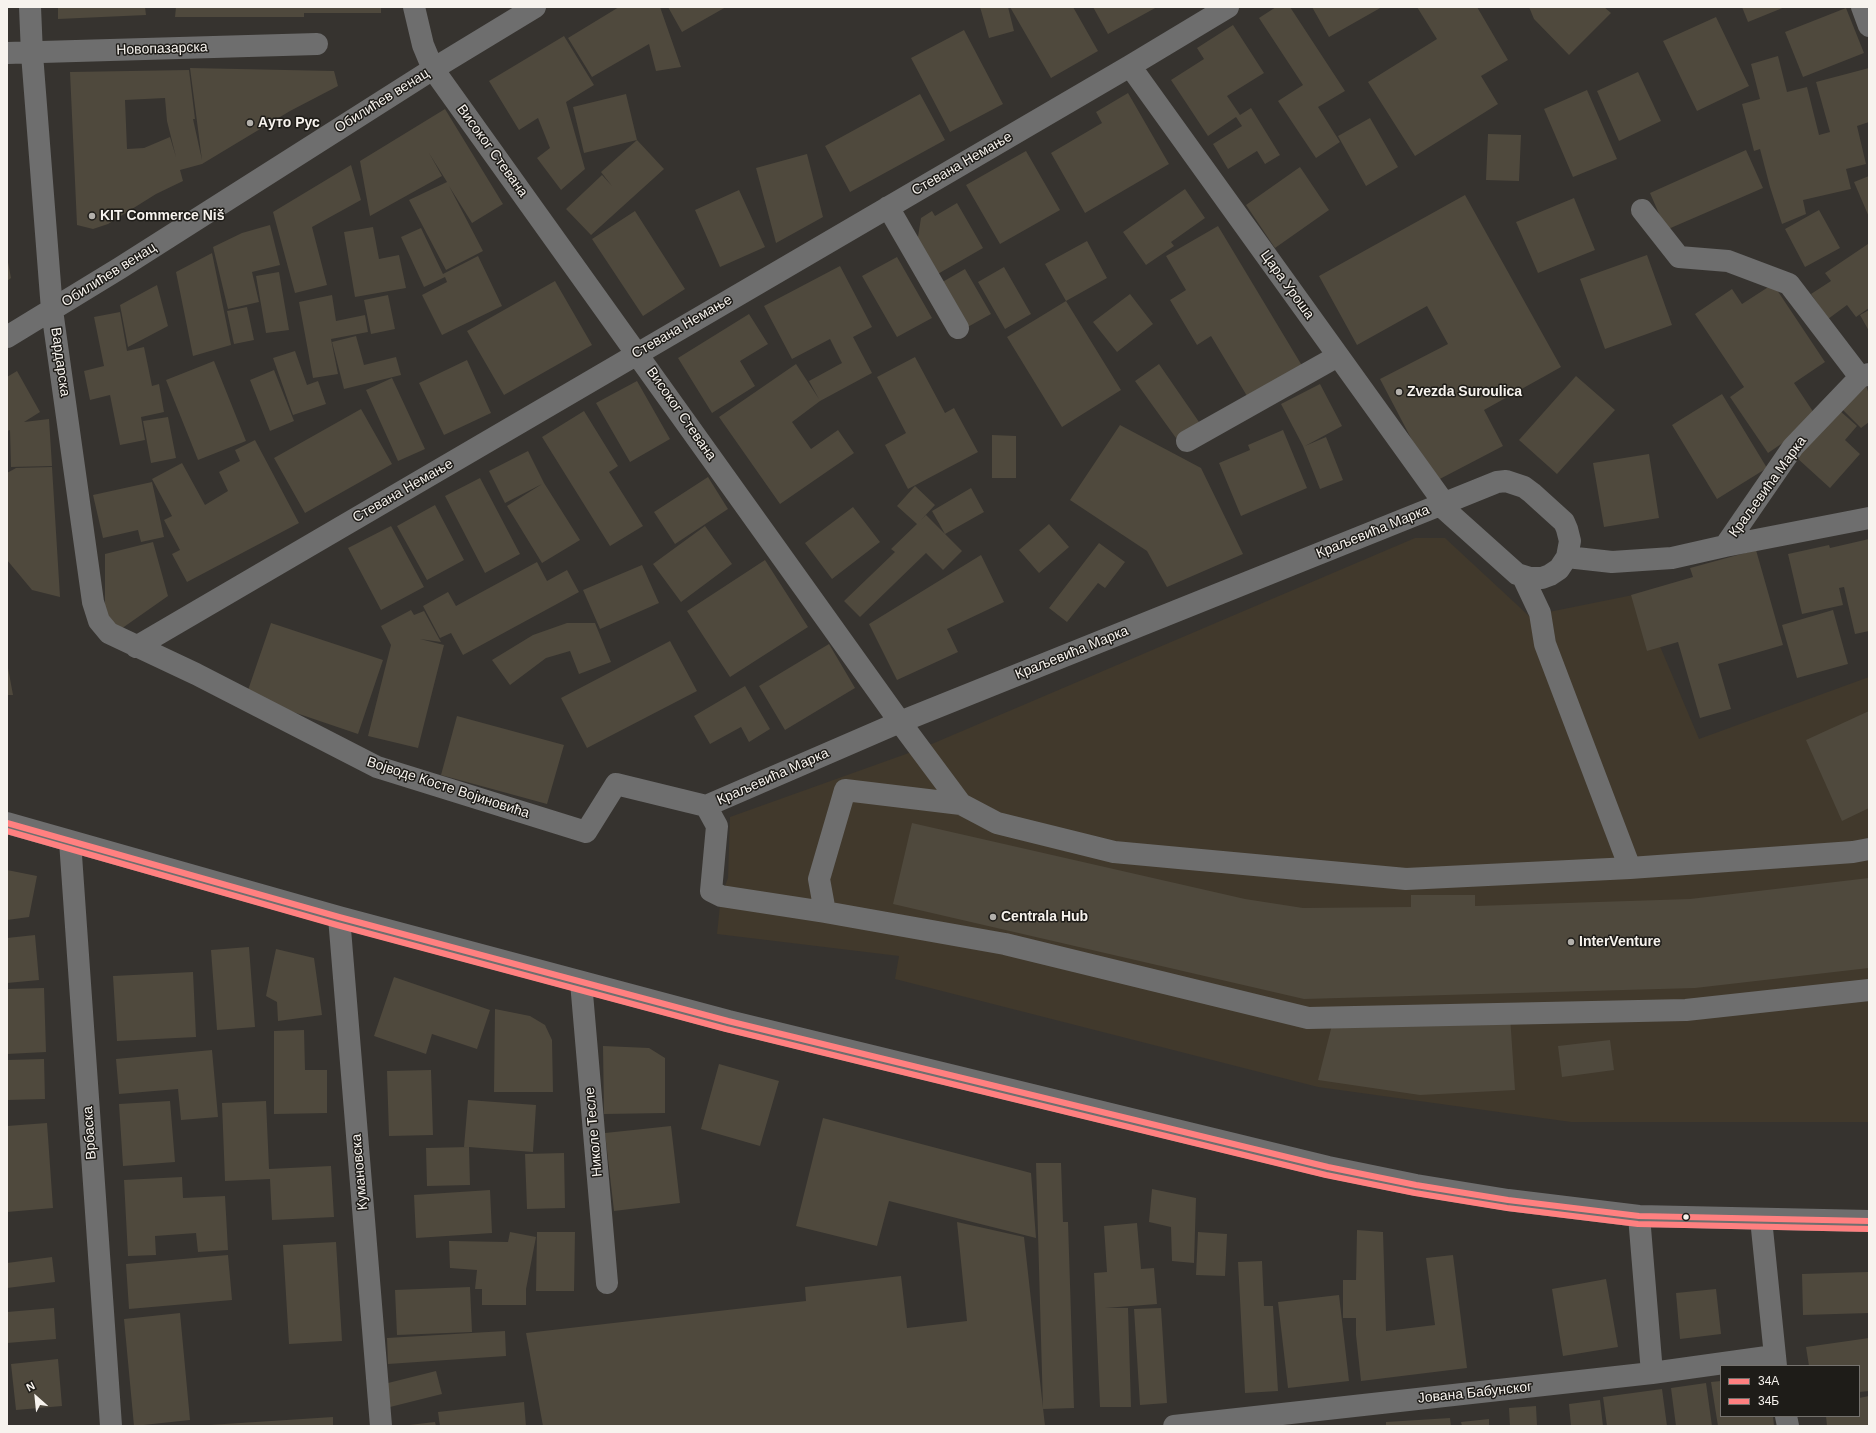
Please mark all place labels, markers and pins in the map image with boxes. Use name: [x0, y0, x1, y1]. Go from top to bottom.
place label: Ауто Рус: [258, 115, 320, 131]
marker: Ауто Рус: [245, 118, 255, 128]
place label: KIT Commerce Niš: [100, 208, 224, 224]
marker: KIT Commerce Niš: [87, 211, 97, 221]
place label: Zvezda Suroulica: [1407, 384, 1522, 400]
marker: Zvezda Suroulica: [1394, 387, 1404, 397]
place label: Centrala Hub: [1001, 909, 1088, 925]
marker: Centrala Hub: [988, 912, 998, 922]
place label: InterVenture: [1579, 934, 1661, 950]
marker: InterVenture: [1566, 937, 1576, 947]
unlabelled marker: [1681, 1212, 1691, 1222]

